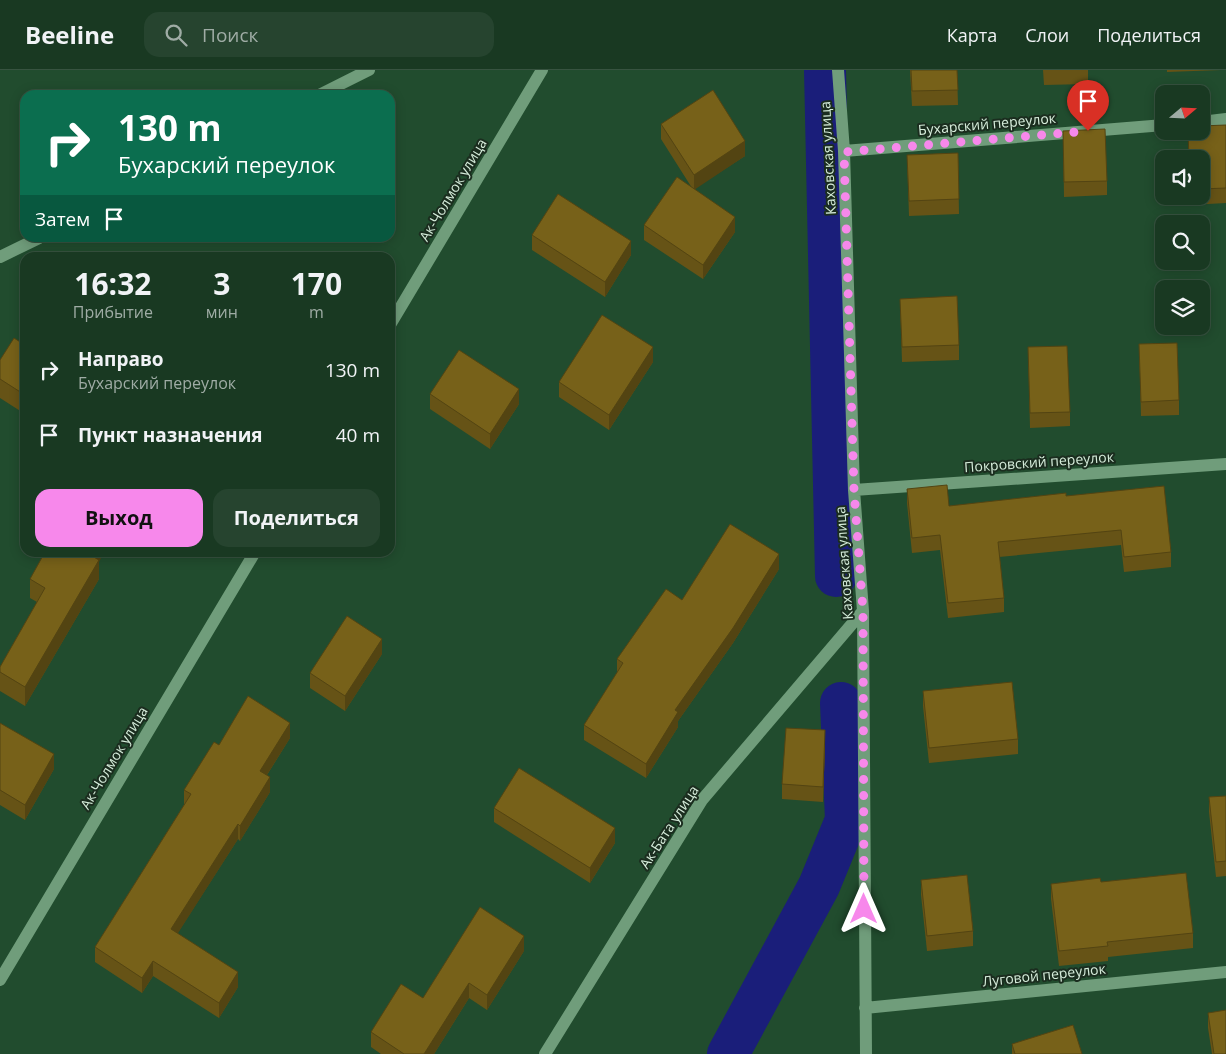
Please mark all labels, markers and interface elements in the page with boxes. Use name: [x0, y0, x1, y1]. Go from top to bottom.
search box: [144, 12, 494, 57]
text: Beeline: [25, 18, 114, 51]
icon: search: [162, 21, 190, 49]
text: Поиск: [202, 22, 258, 48]
text: Карта: [947, 23, 997, 47]
text: Слои: [1025, 23, 1069, 47]
text: Поделиться: [1097, 23, 1201, 47]
pin: [1067, 80, 1109, 131]
north arrow: [1155, 85, 1210, 140]
map controls: [1155, 85, 1210, 335]
icon: arrive: [1074, 87, 1102, 115]
street label: Каховская улица: [815, 101, 840, 215]
text: 130 m: [118, 104, 222, 151]
street label: Бухарский переулок: [917, 108, 1057, 139]
icon: right: [35, 110, 100, 175]
street label: Ак-Чолмок улица: [414, 135, 491, 245]
text: Бухарский переулок: [118, 149, 335, 179]
button: sound: [1155, 150, 1210, 205]
icon: arrive: [100, 205, 128, 233]
text: Затем: [35, 206, 90, 232]
button: search: [1155, 215, 1210, 270]
text: 16:32: [74, 263, 151, 304]
text: 3: [213, 263, 230, 304]
text: 170: [291, 263, 342, 304]
button: layers: [1155, 280, 1210, 335]
text: Прибытие: [73, 301, 153, 323]
text: мин: [206, 301, 238, 323]
text: m: [309, 301, 324, 323]
text: Направо: [78, 346, 164, 372]
icon: right: [35, 356, 63, 384]
text: 130 m: [325, 357, 380, 383]
text: Бухарский переулок: [78, 372, 236, 394]
icon: arrive: [35, 421, 63, 449]
text: Пункт назначения: [78, 422, 263, 448]
text: 40 m: [336, 422, 380, 448]
street label: Покровский переулок: [964, 447, 1115, 476]
button: Выход: [35, 489, 203, 547]
button: Поделиться: [213, 489, 380, 547]
street label: Каховская улица: [830, 506, 857, 620]
street label: Ак-Чолмок улица: [75, 703, 152, 813]
street label: Ак-Бата улица: [635, 782, 703, 872]
position arrow: [837, 882, 889, 934]
street label: Луговой переулок: [981, 958, 1107, 990]

